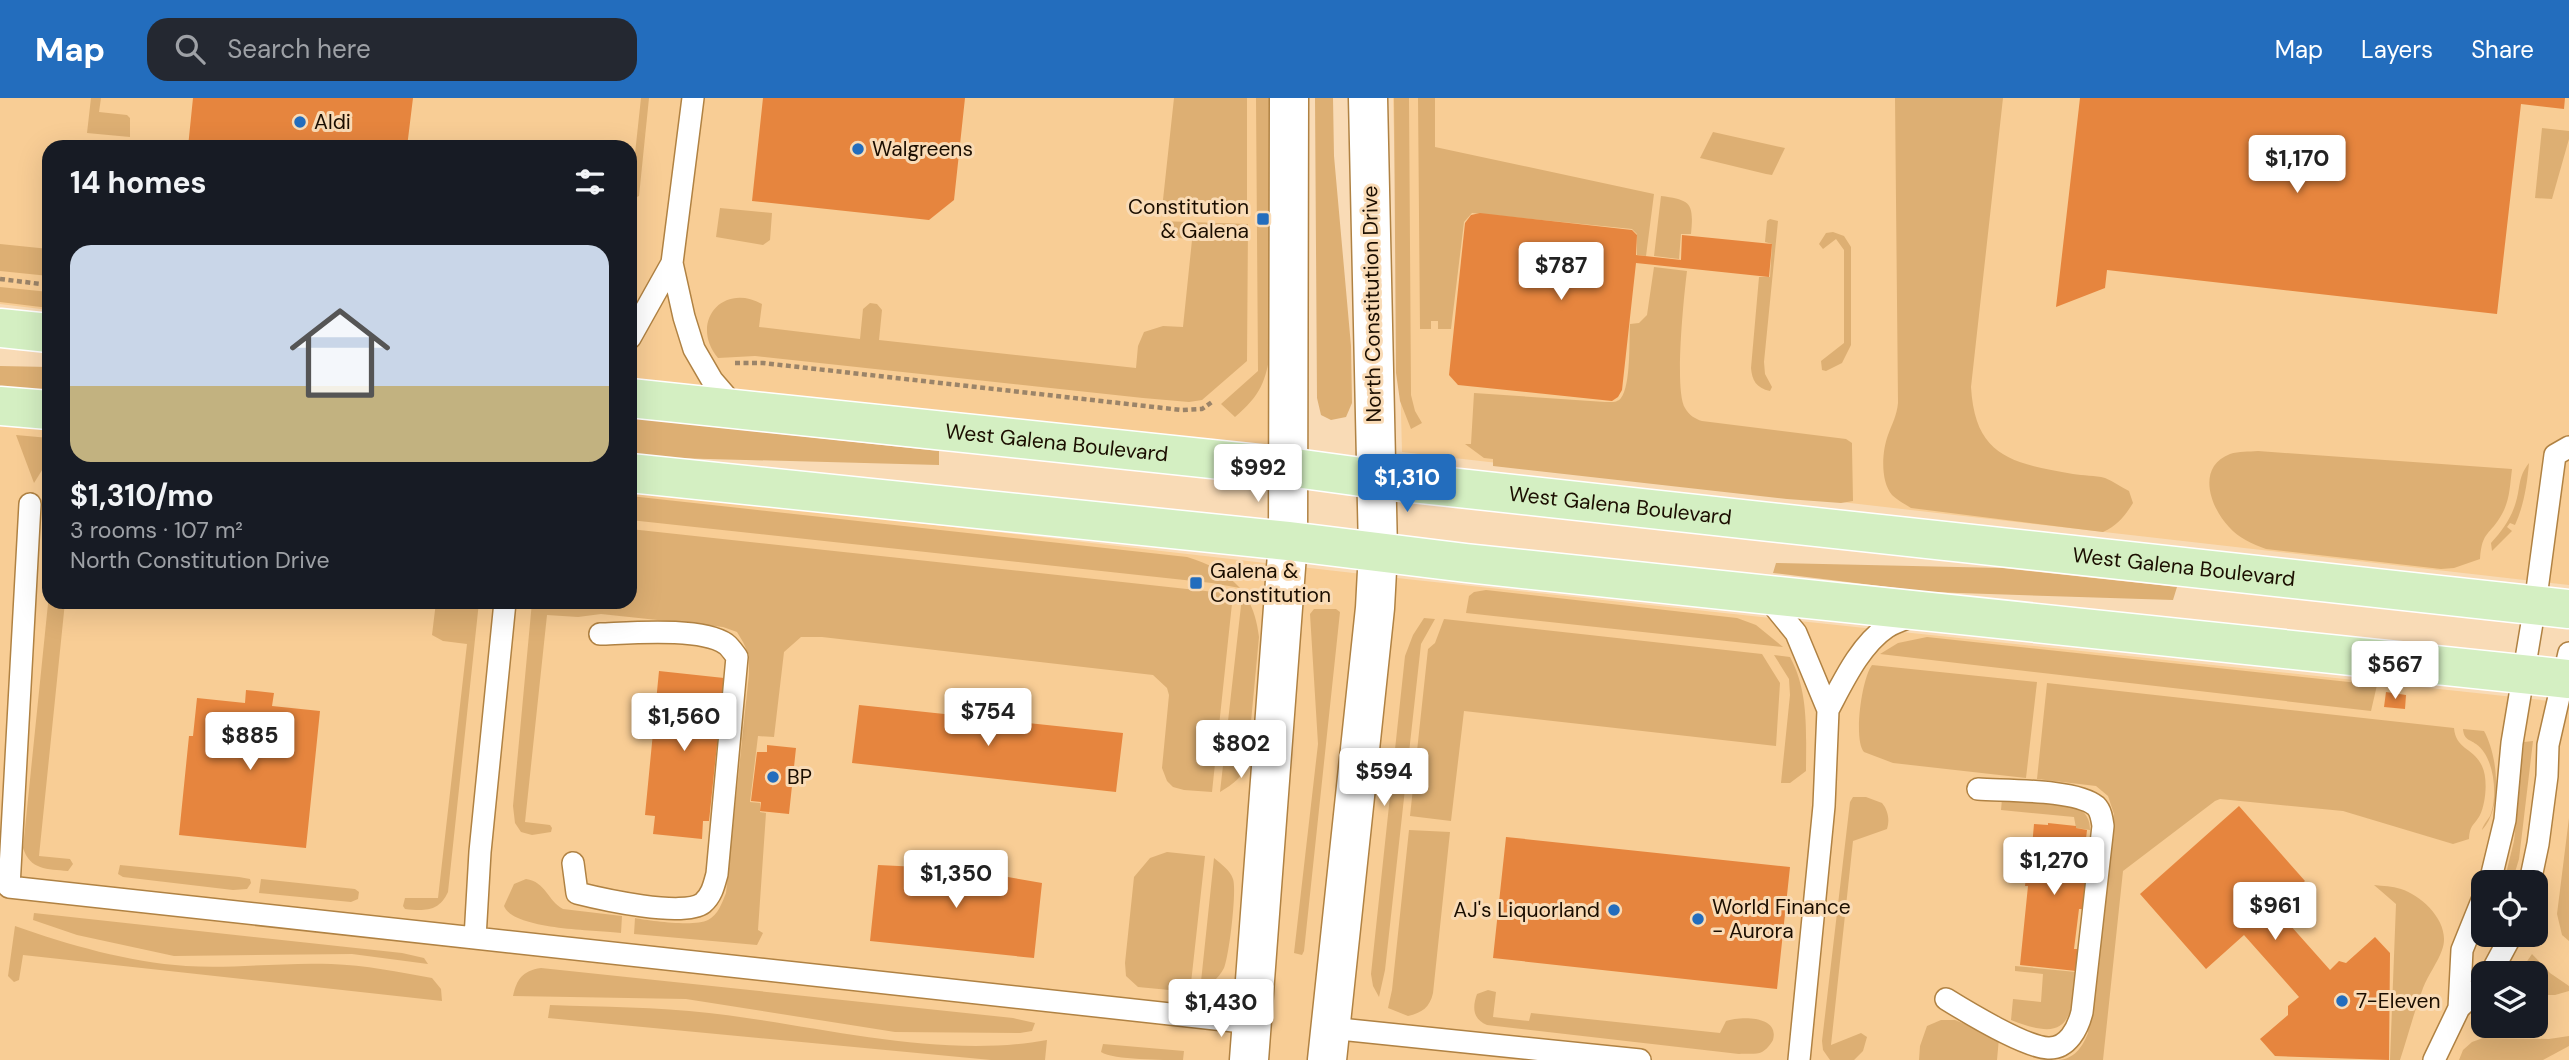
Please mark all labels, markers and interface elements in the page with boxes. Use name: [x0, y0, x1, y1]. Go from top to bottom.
search box: [147, 18, 637, 81]
text: Map: [35, 28, 105, 71]
icon: search: [171, 30, 209, 68]
text: Search here: [227, 32, 371, 66]
text: Map: [2275, 34, 2323, 65]
text: Layers: [2361, 34, 2433, 65]
text: Share: [2471, 34, 2534, 65]
place label: Aldi: [314, 108, 351, 136]
marker: Aldi: [292, 114, 308, 130]
place label: Walgreens: [872, 135, 973, 163]
pin: $1,170: [2240, 136, 2354, 195]
marker: Walgreens: [850, 141, 866, 157]
text: $1,170: [2265, 143, 2329, 173]
text: 14 homes: [70, 163, 207, 202]
icon: filters: [571, 163, 609, 201]
street label: North Constitution Drive: [1356, 185, 1388, 423]
place label: Constitution & Galena: [1128, 193, 1249, 245]
marker: Constitution & Galena: [1255, 211, 1271, 227]
pin: $787: [1520, 242, 1602, 302]
text: $787: [1535, 250, 1587, 280]
icon: home: [277, 290, 403, 416]
street label: West Galena Boulevard: [944, 417, 1170, 468]
pin: $992: [1217, 444, 1299, 504]
text: $992: [1230, 452, 1286, 482]
pin: $1,310: [1350, 454, 1464, 514]
text: $1,310: [1374, 462, 1440, 492]
text: $1,310/mo: [70, 476, 214, 515]
street label: West Galena Boulevard: [1507, 480, 1733, 532]
text: 3 rooms · 107 m²: [70, 515, 243, 545]
street label: West Galena Boulevard: [2071, 541, 2297, 593]
text: North Constitution Drive: [70, 545, 329, 575]
place label: Galena & Constitution: [1210, 557, 1331, 609]
marker: Galena & Constitution: [1188, 575, 1204, 591]
pin: $567: [2354, 642, 2436, 701]
text: $567: [2368, 649, 2422, 679]
pin: $754: [947, 688, 1029, 748]
pin: $1,560: [627, 694, 741, 753]
text: $754: [961, 696, 1015, 726]
text: $1,560: [647, 701, 721, 731]
pin: $885: [209, 712, 291, 772]
text: $885: [221, 720, 279, 750]
pin: $802: [1200, 720, 1282, 780]
text: $802: [1212, 728, 1270, 758]
pin: $594: [1343, 748, 1425, 808]
text: $594: [1355, 756, 1413, 786]
place label: BP: [787, 763, 812, 791]
marker: BP: [765, 769, 781, 785]
pin: $1,270: [1997, 838, 2111, 897]
text: $1,270: [2019, 845, 2089, 875]
pin: $1,350: [899, 850, 1013, 910]
text: $1,350: [920, 858, 992, 888]
map controls: [2471, 870, 2548, 1038]
button: locate: [2471, 870, 2548, 947]
pin: $961: [2234, 882, 2316, 942]
text: $961: [2249, 890, 2301, 920]
place label: World Finance - Aurora: [1712, 893, 1851, 945]
place label: AJ's Liquorland: [1453, 896, 1600, 924]
marker: AJ's Liquorland: [1606, 902, 1622, 918]
marker: World Finance - Aurora: [1690, 911, 1706, 927]
button: layers: [2471, 961, 2548, 1038]
pin: $1,430: [1164, 979, 1278, 1039]
text: $1,430: [1185, 987, 1257, 1017]
place label: 7-Eleven: [2356, 987, 2440, 1015]
marker: 7-Eleven: [2334, 993, 2350, 1009]

